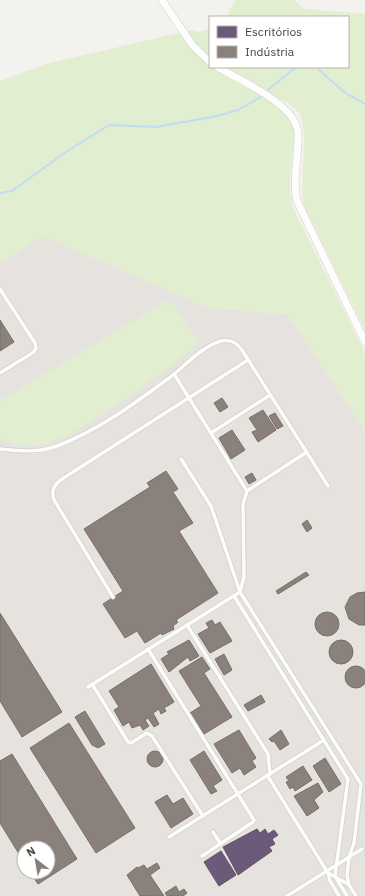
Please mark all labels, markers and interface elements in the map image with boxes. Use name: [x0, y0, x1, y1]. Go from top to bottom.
legend: [209, 16, 349, 68]
text: Escritórios: [245, 24, 302, 39]
text: Indústria: [245, 44, 295, 59]
north arrow: [16, 840, 56, 880]
text: N: [24, 843, 38, 859]

